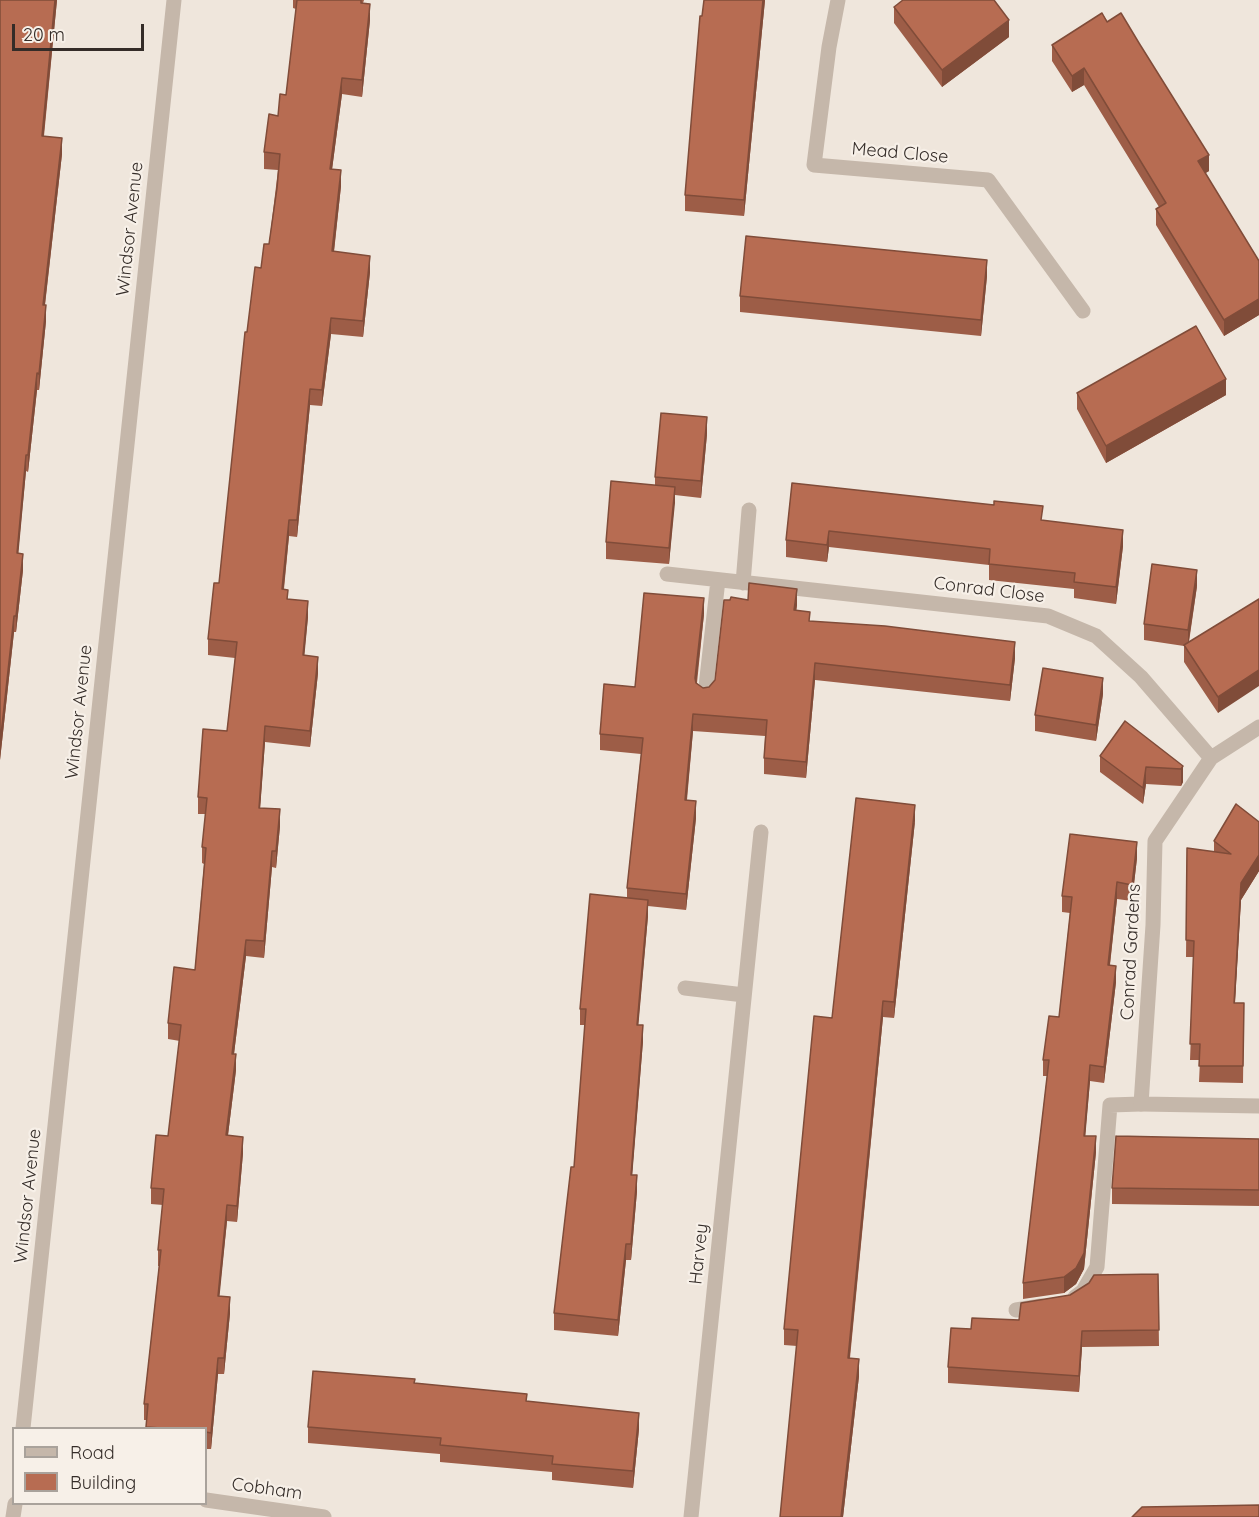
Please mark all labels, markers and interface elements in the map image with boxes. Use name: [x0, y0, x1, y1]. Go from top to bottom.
scale bar: [15, 12, 147, 50]
text: 20 m: [23, 23, 65, 46]
street label: Mead Close: [851, 138, 949, 168]
street label: Windsor Avenue: [112, 161, 148, 297]
street label: Conrad Close: [932, 572, 1046, 608]
street label: Windsor Avenue: [61, 644, 97, 780]
street label: Conrad Gardens: [1117, 883, 1145, 1021]
street label: Windsor Avenue: [10, 1128, 46, 1264]
street label: Harvey: [685, 1222, 713, 1286]
legend: [12, 1427, 207, 1505]
text: Road: [70, 1441, 115, 1464]
text: Building: [70, 1471, 136, 1494]
street label: Cobham: [230, 1473, 304, 1505]

